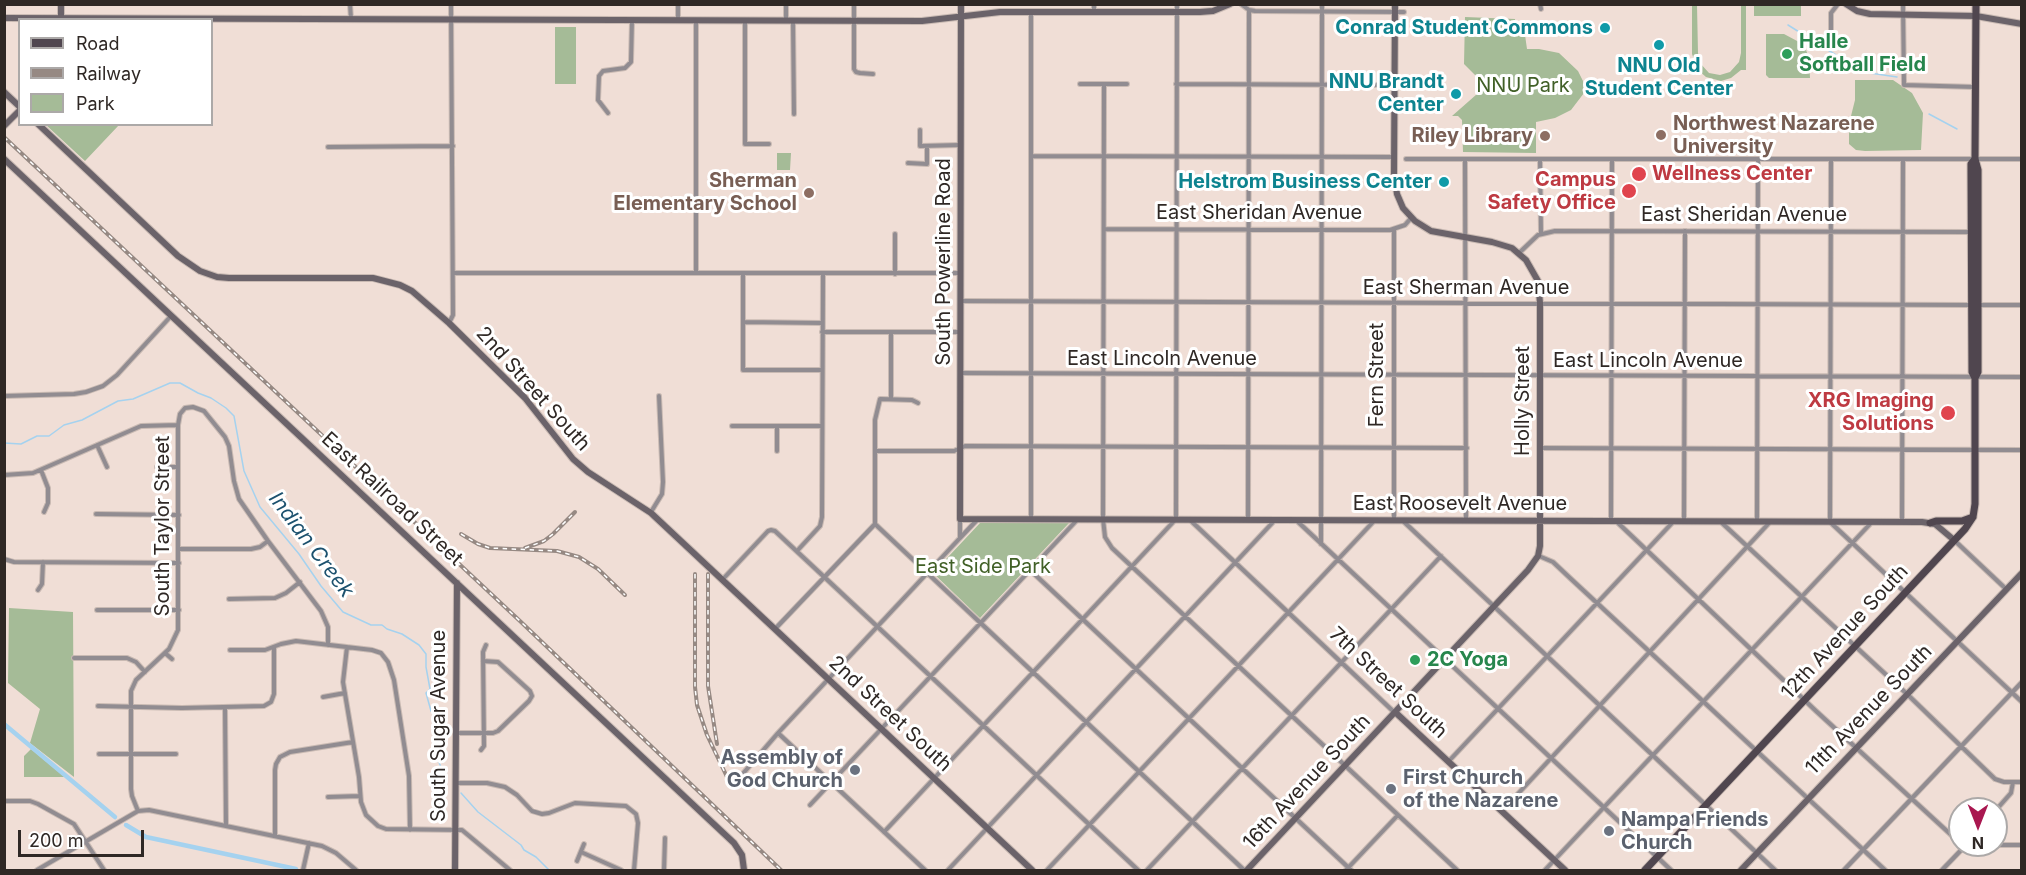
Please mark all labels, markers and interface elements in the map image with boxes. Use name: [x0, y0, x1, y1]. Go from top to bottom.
place label: Conrad Student Commons: [1335, 16, 1593, 40]
legend: [18, 18, 213, 126]
marker: Conrad Student Commons: [1598, 21, 1612, 35]
place label: Halle Softball Field: [1799, 30, 1926, 77]
text: Road: [76, 33, 119, 54]
marker: NNU Old Student Center: [1652, 38, 1666, 52]
marker: Halle Softball Field: [1780, 47, 1794, 61]
place label: NNU Old Student Center: [1585, 54, 1733, 101]
text: Railway: [76, 63, 141, 84]
place label: NNU Brandt Center: [1329, 70, 1444, 117]
park label: NNU Park: [1476, 74, 1570, 98]
marker: NNU Brandt Center: [1449, 87, 1463, 101]
text: Park: [76, 93, 115, 114]
place label: Northwest Nazarene University: [1673, 112, 1875, 159]
place label: Riley Library: [1411, 124, 1533, 148]
marker: Northwest Nazarene University: [1654, 128, 1668, 142]
marker: Riley Library: [1538, 129, 1552, 143]
street label: South Powerline Road: [932, 158, 956, 366]
place label: Wellness Center: [1652, 162, 1812, 186]
marker: Wellness Center: [1630, 165, 1648, 183]
place label: Campus Safety Office: [1488, 168, 1616, 215]
place label: Sherman Elementary School: [613, 169, 797, 216]
place label: Helstrom Business Center: [1178, 170, 1432, 194]
marker: Helstrom Business Center: [1437, 175, 1451, 189]
marker: Campus Safety Office: [1620, 182, 1638, 200]
marker: Sherman Elementary School: [802, 186, 816, 200]
street label: East Sheridan Avenue: [1156, 201, 1362, 225]
street label: East Sheridan Avenue: [1641, 203, 1847, 227]
street label: East Sherman Avenue: [1363, 276, 1569, 300]
street label: 2nd Street South: [471, 322, 595, 456]
street label: Fern Street: [1365, 323, 1389, 427]
street label: Holly Street: [1511, 346, 1535, 456]
street label: East Lincoln Avenue: [1067, 347, 1257, 371]
street label: East Lincoln Avenue: [1553, 349, 1743, 373]
place label: XRG Imaging Solutions: [1808, 389, 1934, 436]
marker: XRG Imaging Solutions: [1939, 404, 1957, 422]
street label: East Railroad Street: [316, 427, 468, 571]
street label: South Taylor Street: [151, 436, 175, 616]
water label: Indian Creek: [263, 487, 359, 603]
street label: East Roosevelt Avenue: [1353, 492, 1567, 516]
park label: East Side Park: [915, 555, 1051, 579]
street label: 12th Avenue South: [1776, 560, 1914, 704]
street label: 7th Street South: [1324, 622, 1452, 744]
street label: South Sugar Avenue: [427, 630, 451, 822]
street label: 11th Avenue South: [1801, 640, 1937, 780]
place label: 2C Yoga: [1427, 648, 1508, 672]
street label: 2nd Street South: [824, 651, 956, 777]
marker: 2C Yoga: [1408, 653, 1422, 667]
street label: 16th Avenue South: [1238, 710, 1376, 854]
place label: Assembly of God Church: [720, 746, 843, 793]
marker: Assembly of God Church: [848, 763, 862, 777]
place label: First Church of the Nazarene: [1403, 766, 1558, 813]
marker: First Church of the Nazarene: [1384, 782, 1398, 796]
north arrow: [1948, 797, 2008, 857]
place label: Nampa Friends Church: [1621, 808, 1768, 855]
scale bar: [21, 818, 147, 856]
marker: Nampa Friends Church: [1602, 824, 1616, 838]
text: 200 m: [29, 830, 84, 851]
text: N: [1972, 833, 1984, 853]

